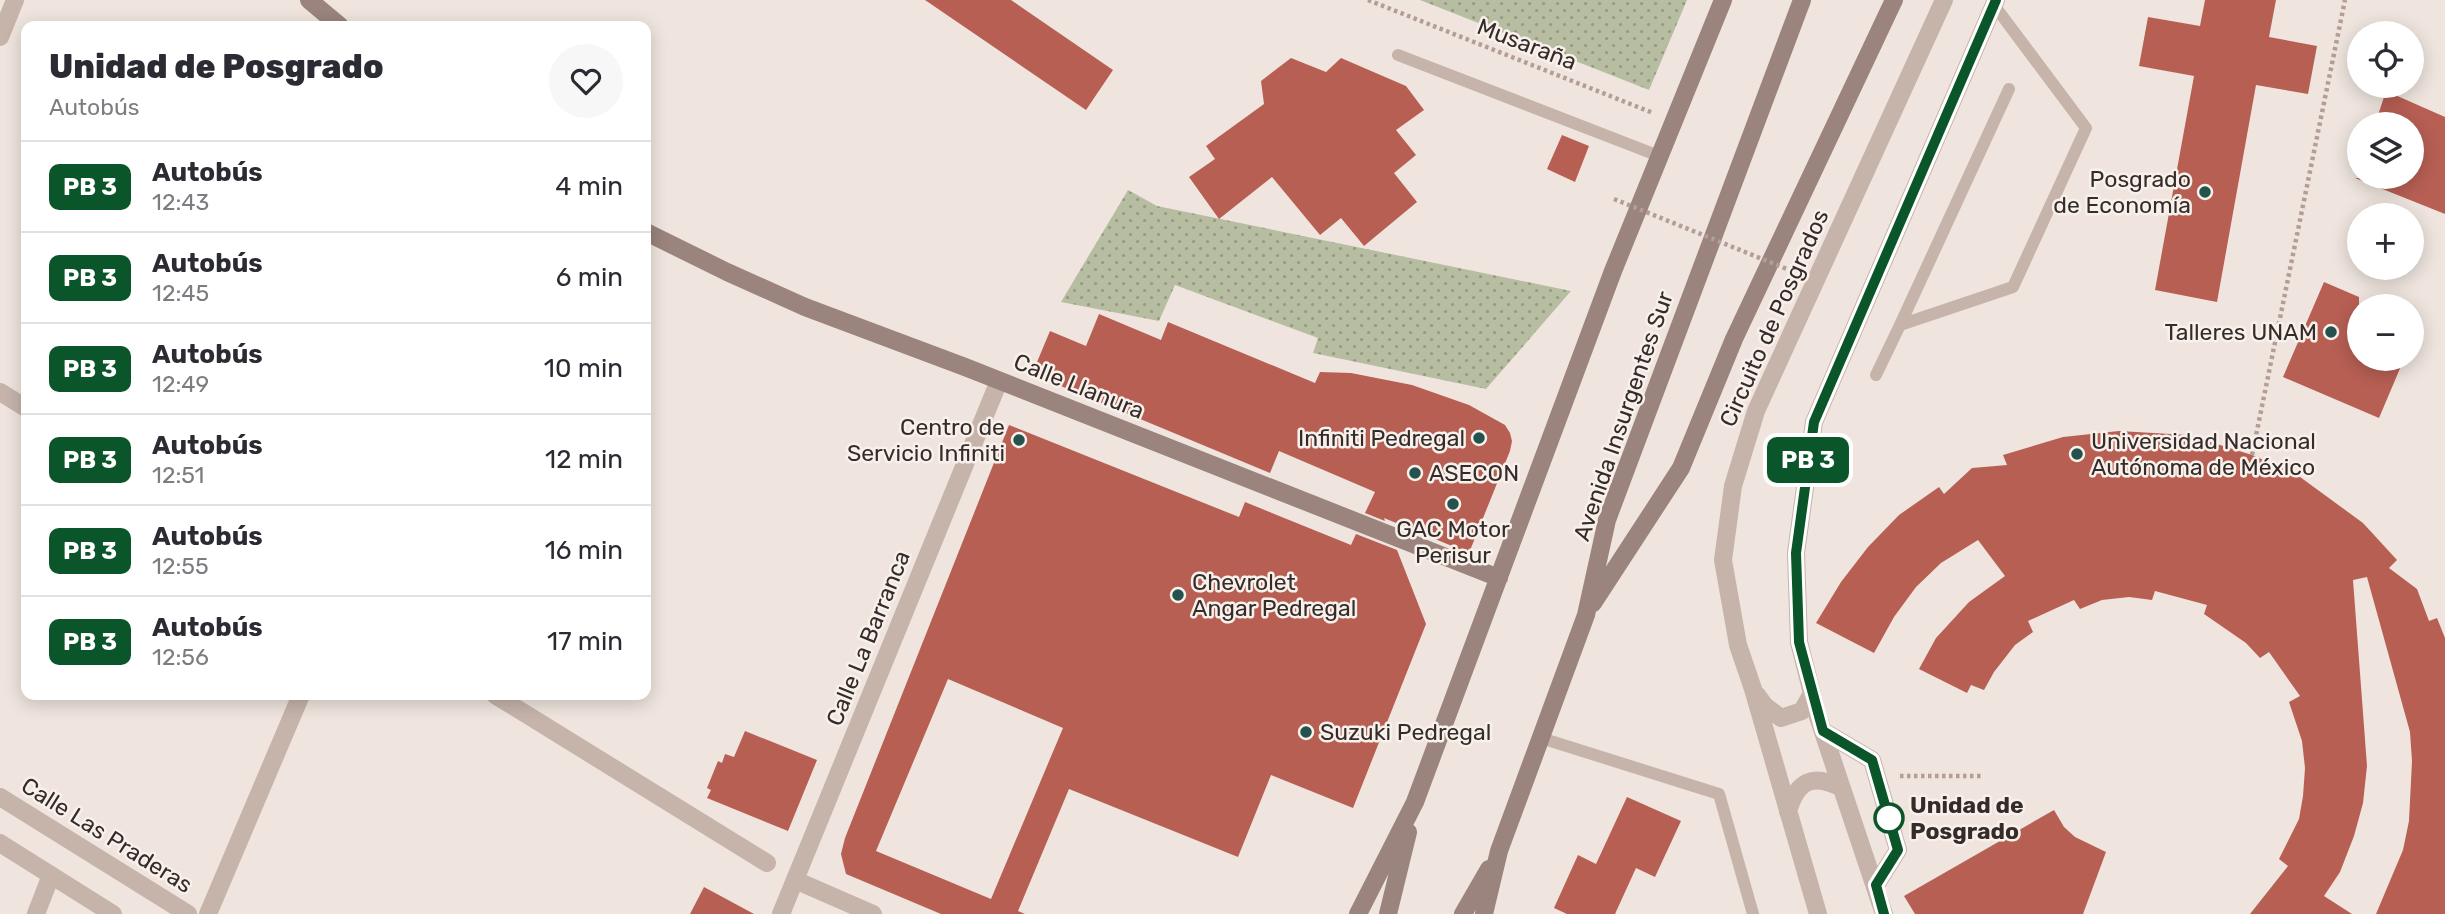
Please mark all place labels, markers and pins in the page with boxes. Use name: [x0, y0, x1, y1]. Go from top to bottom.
place label: Posgrado de Economía: [2053, 165, 2191, 219]
marker: Posgrado de Economía: [2197, 184, 2213, 200]
place label: Talleres UNAM: [2165, 318, 2317, 346]
marker: Talleres UNAM: [2323, 324, 2339, 340]
place label: Centro de Servicio Infiniti: [847, 413, 1005, 467]
place label: Infiniti Pedregal: [1298, 424, 1465, 452]
place label: Universidad Nacional Autónoma de México: [2091, 427, 2316, 481]
marker: Infiniti Pedregal: [1471, 430, 1487, 446]
marker: Centro de Servicio Infiniti: [1011, 432, 1027, 448]
marker: Universidad Nacional Autónoma de México: [2069, 446, 2085, 462]
place label: ASECON: [1429, 459, 1519, 487]
marker: ASECON: [1407, 465, 1423, 481]
marker: GAC Motor Perisur: [1445, 496, 1461, 512]
place label: GAC Motor Perisur: [1396, 515, 1510, 569]
place label: Chevrolet Angar Pedregal: [1192, 568, 1356, 622]
marker: Chevrolet Angar Pedregal: [1170, 587, 1186, 603]
place label: Suzuki Pedregal: [1320, 718, 1491, 746]
marker: Suzuki Pedregal: [1298, 724, 1314, 740]
place label: Unidad de Posgrado: [1910, 791, 2024, 845]
marker: Unidad de Posgrado: [1874, 803, 1904, 833]

